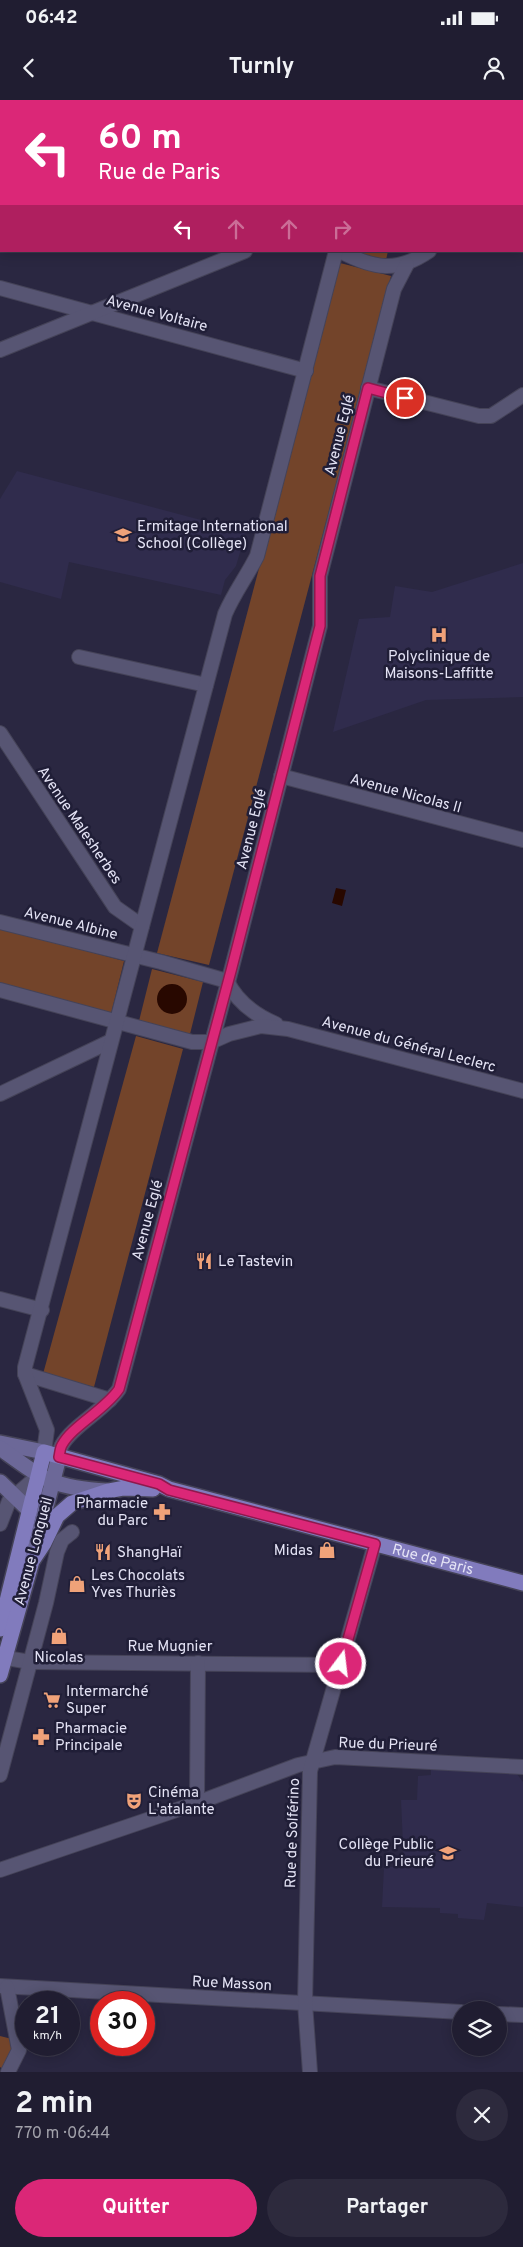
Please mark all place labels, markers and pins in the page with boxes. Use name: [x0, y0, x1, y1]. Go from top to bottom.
pin: [384, 377, 426, 419]
place label: Ermitage International School (Collège): [137, 518, 288, 554]
school or university icon: Ermitage International School (Collège): [113, 525, 133, 545]
hospital icon: Polyclinique de Maisons-Laffitte: [429, 625, 449, 645]
place label: Polyclinique de Maisons-Laffitte: [384, 648, 494, 684]
restaurant icon: Le Tastevin: [194, 1251, 214, 1271]
place label: Le Tastevin: [218, 1253, 293, 1272]
place label: Pharmacie du Parc: [76, 1495, 148, 1531]
pharmacy icon: Pharmacie du Parc: [152, 1502, 172, 1522]
shop icon: Midas: [317, 1540, 337, 1560]
restaurant icon: ShangHaï: [93, 1542, 113, 1562]
place label: Midas: [274, 1542, 313, 1561]
place label: ShangHaï: [117, 1544, 183, 1563]
place label: Les Chocolats Yves Thuriès: [91, 1567, 185, 1603]
shop icon: Les Chocolats Yves Thuriès: [67, 1574, 87, 1594]
shop icon: Nicolas: [49, 1626, 69, 1646]
place label: Nicolas: [34, 1649, 84, 1668]
place label: Intermarché Super: [66, 1683, 149, 1719]
supermarket icon: Intermarché Super: [42, 1690, 62, 1710]
place label: Pharmacie Principale: [55, 1720, 127, 1756]
pharmacy icon: Pharmacie Principale: [31, 1727, 51, 1747]
place label: Cinéma L'atalante: [148, 1784, 215, 1820]
theatre icon: Cinéma L'atalante: [124, 1791, 144, 1811]
place label: Collège Public du Prieuré: [339, 1836, 434, 1872]
school or university icon: Collège Public du Prieuré: [438, 1843, 458, 1863]

